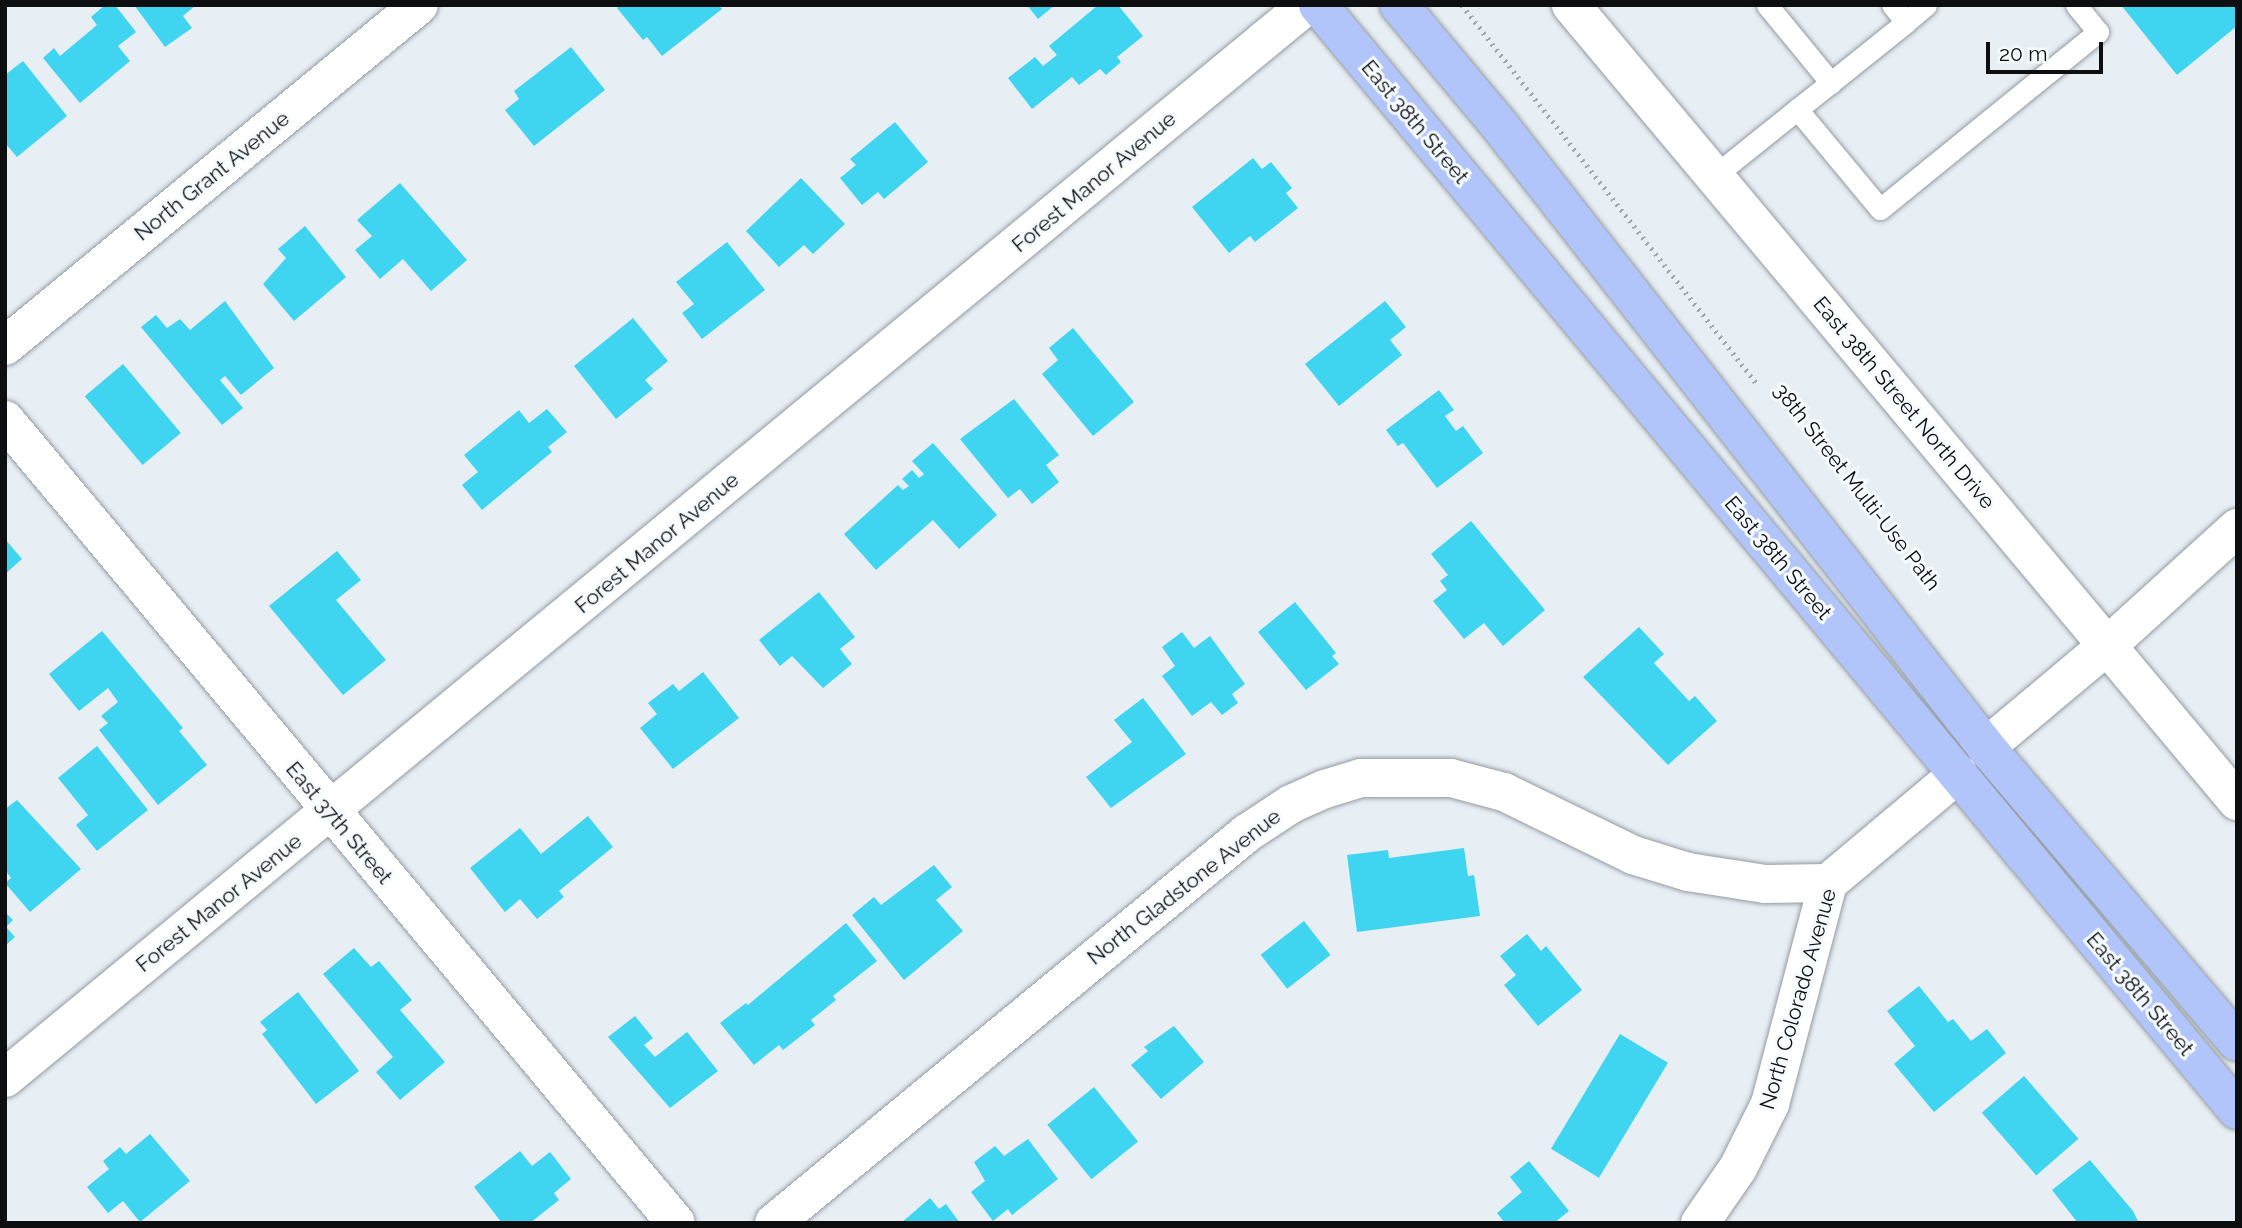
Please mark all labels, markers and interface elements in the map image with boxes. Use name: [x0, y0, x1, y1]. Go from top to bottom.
scale bar: [1990, 28, 2107, 72]
text: 20 m: [1999, 41, 2047, 66]
street label: East 38th Street: [1356, 55, 1474, 189]
street label: North Grant Avenue: [129, 106, 295, 246]
street label: Forest Manor Avenue: [1007, 106, 1181, 258]
street label: East 38th Street North Drive: [1808, 292, 2000, 514]
street label: 38th Street Multi-Use Path: [1768, 378, 1946, 596]
street label: Forest Manor Avenue: [570, 467, 744, 619]
street label: East 38th Street: [1719, 491, 1837, 625]
street label: East 37th Street: [281, 757, 397, 889]
street label: North Gladstone Avenue: [1082, 804, 1286, 970]
street label: Forest Manor Avenue: [131, 828, 307, 978]
street label: North Colorado Avenue: [1754, 885, 1842, 1113]
street label: East 38th Street: [2081, 927, 2199, 1061]

